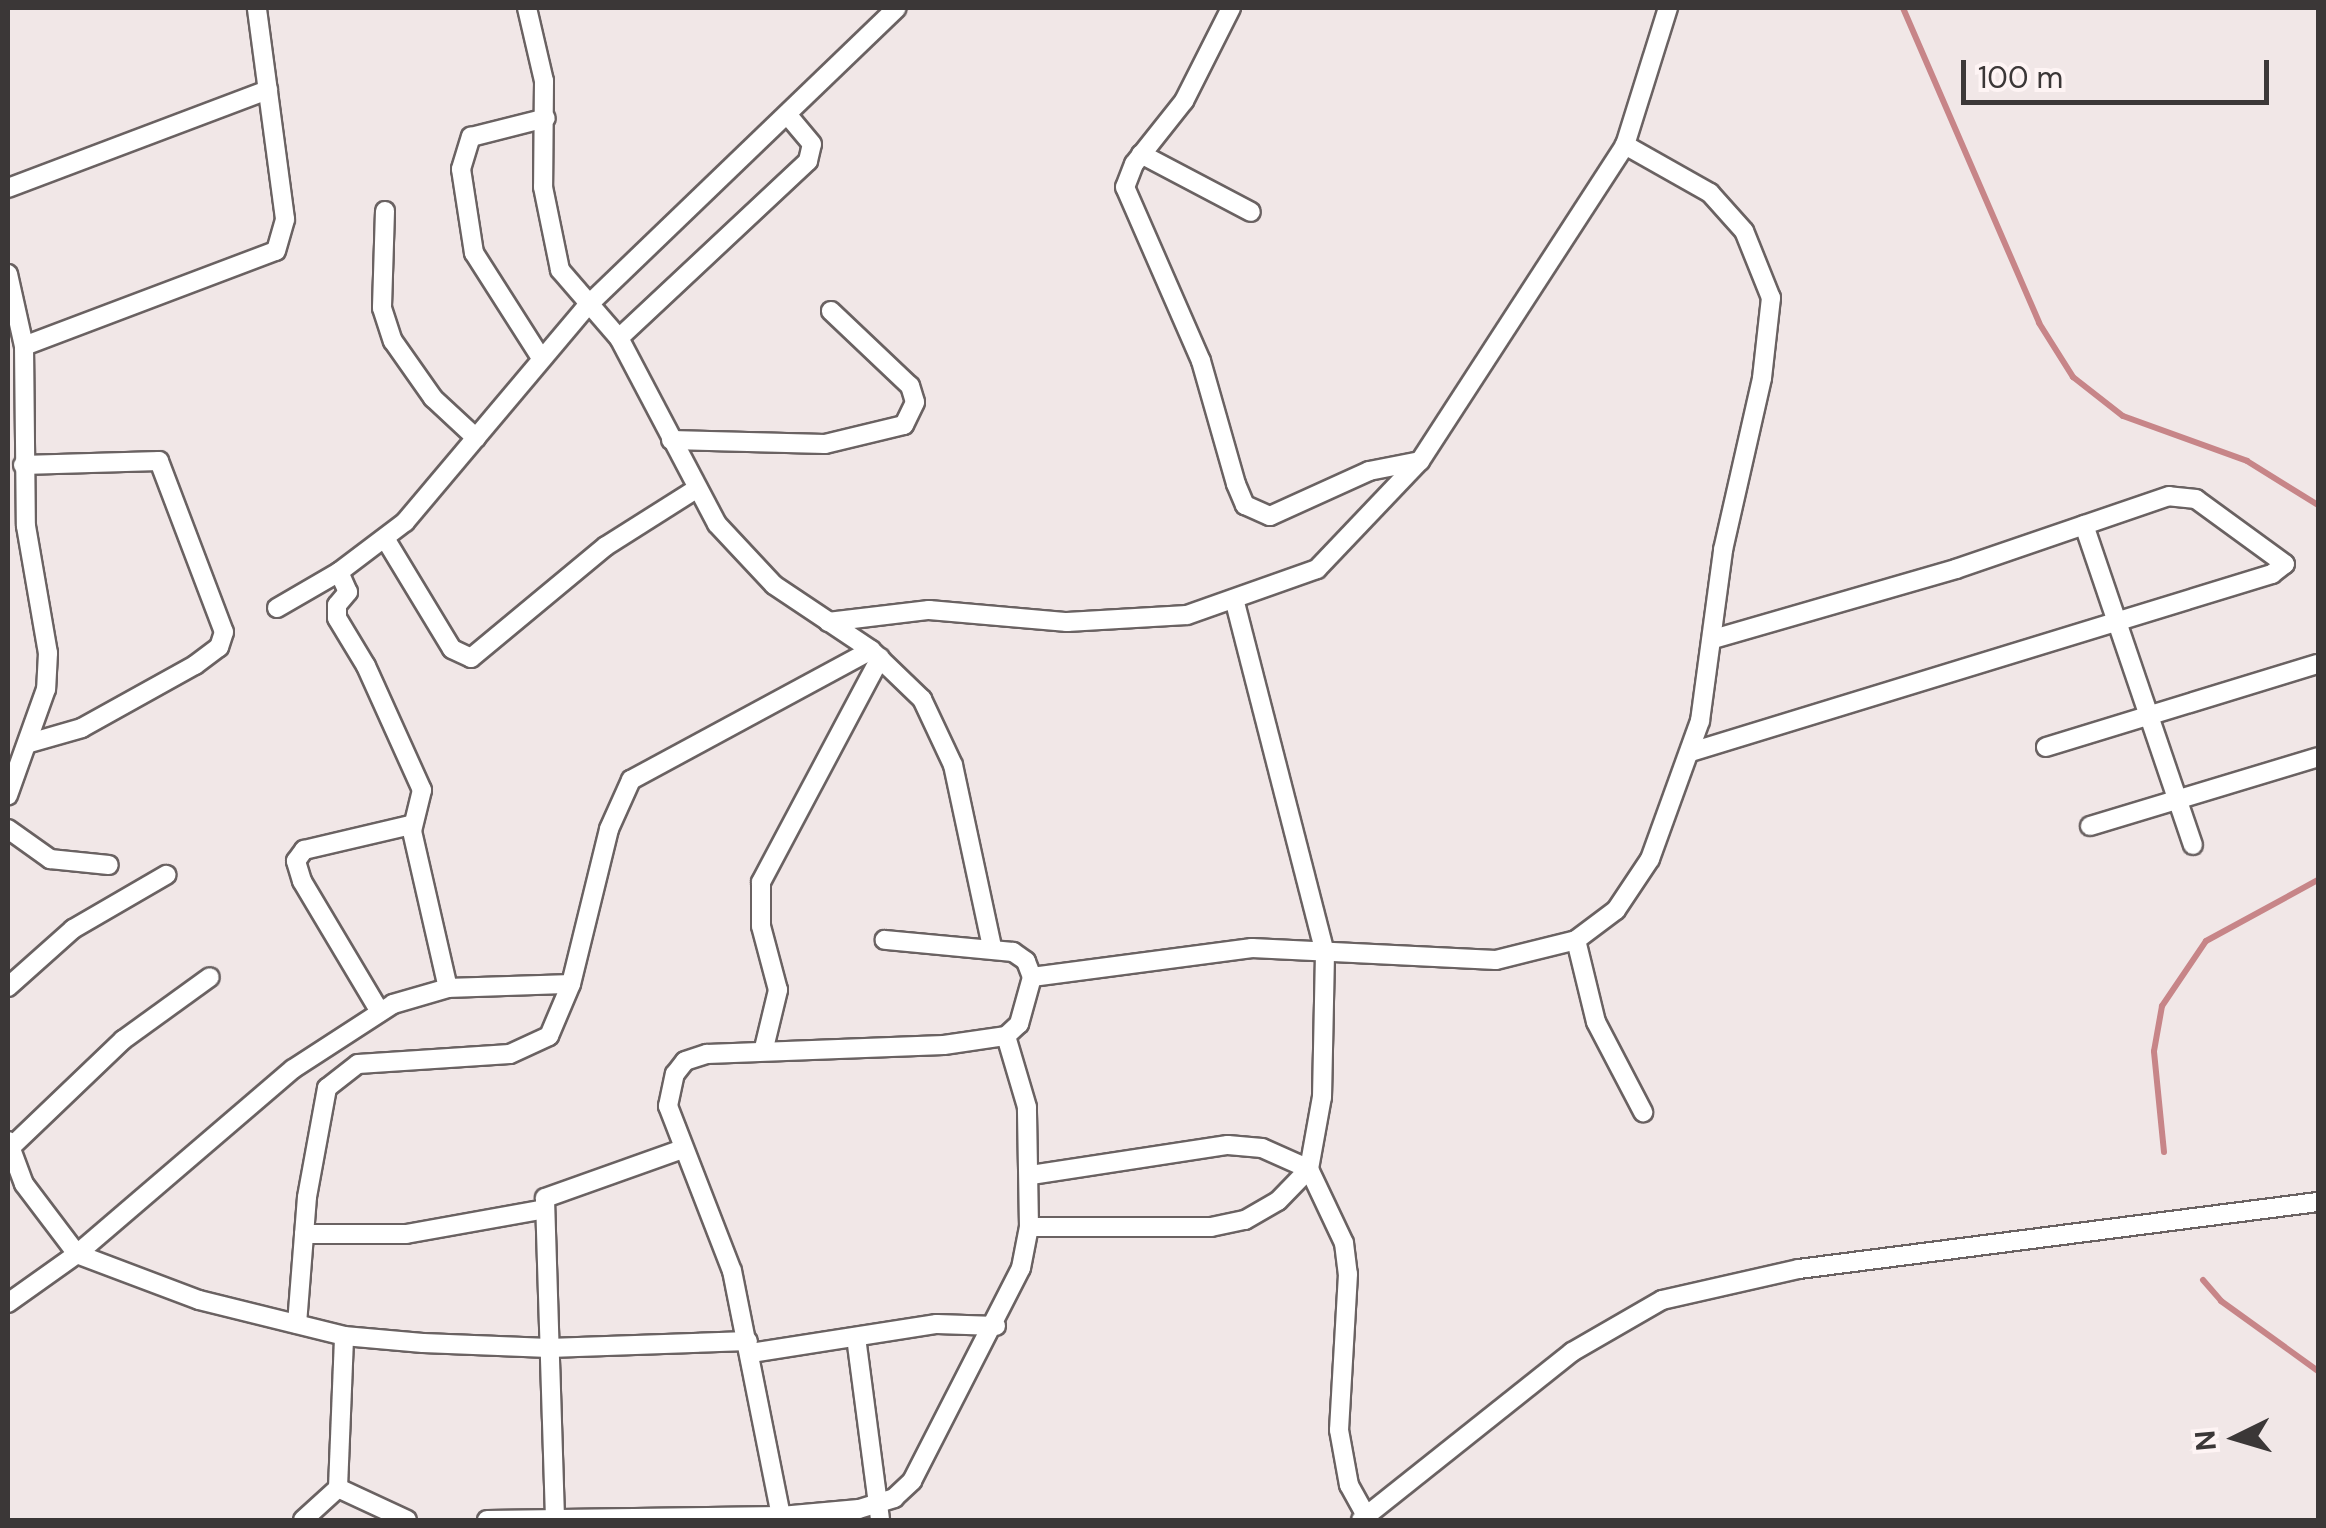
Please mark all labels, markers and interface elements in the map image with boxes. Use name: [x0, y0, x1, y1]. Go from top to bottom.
scale bar: [1966, 40, 2274, 102]
text: 100 m: [1978, 58, 2063, 97]
north arrow: [2186, 1388, 2286, 1488]
text: N: [2186, 1429, 2225, 1452]

